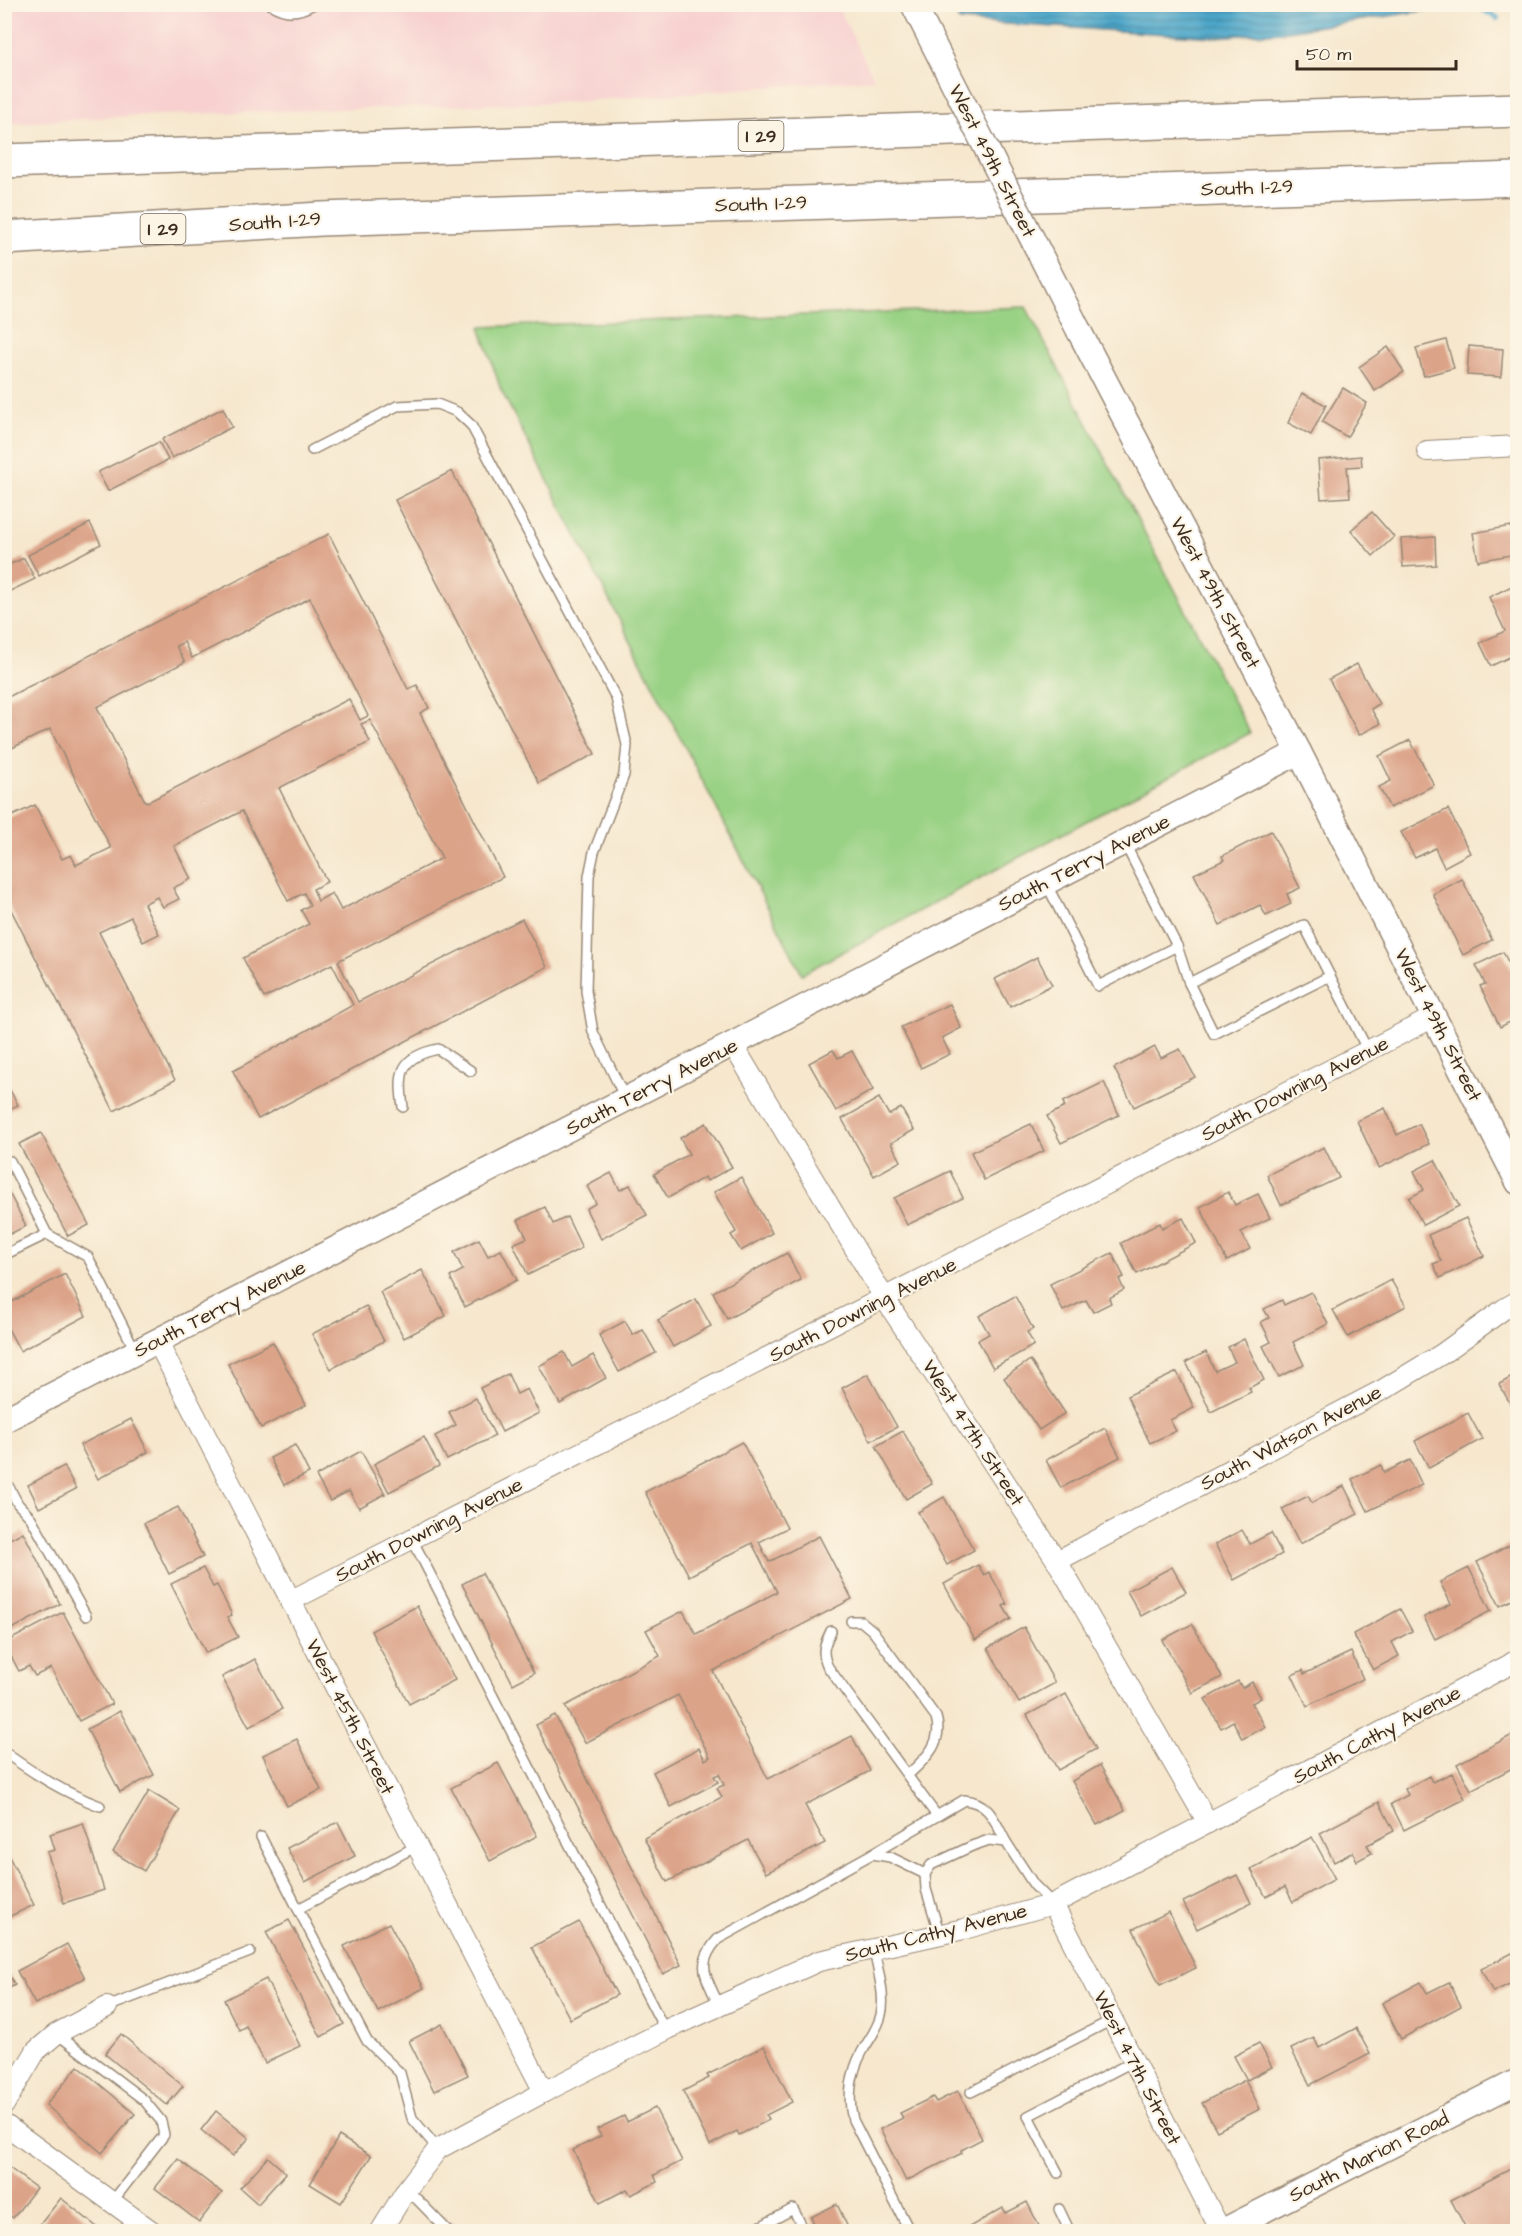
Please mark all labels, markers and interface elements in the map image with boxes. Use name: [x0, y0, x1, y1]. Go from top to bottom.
scale bar: [1297, 33, 1456, 71]
text: 50 m: [1306, 42, 1351, 67]
street label: West 49th Street: [941, 80, 1043, 242]
road number: I 29: [738, 121, 783, 151]
street label: South I-29: [1200, 172, 1294, 204]
street label: South I-29: [714, 188, 808, 220]
street label: South I-29: [228, 205, 322, 239]
road number: I 29: [140, 214, 186, 244]
street label: West 49th Street: [1163, 512, 1267, 674]
street label: South Terry Avenue: [993, 807, 1175, 919]
street label: West 49th Street: [1387, 944, 1489, 1106]
street label: South Downing Avenue: [1196, 1029, 1394, 1149]
street label: South Terry Avenue: [561, 1031, 743, 1143]
street label: South Downing Avenue: [764, 1250, 962, 1370]
street label: South Terry Avenue: [129, 1253, 311, 1365]
street label: West 47th Street: [915, 1354, 1031, 1512]
street label: South Watson Avenue: [1195, 1378, 1387, 1498]
street label: South Downing Avenue: [330, 1470, 528, 1590]
street label: West 45th Street: [299, 1634, 401, 1800]
street label: South Cathy Avenue: [1288, 1679, 1467, 1792]
street label: South Cathy Avenue: [842, 1897, 1030, 1970]
street label: West 47th Street: [1086, 1986, 1188, 2150]
street label: South Marion Road: [1284, 2105, 1454, 2209]

